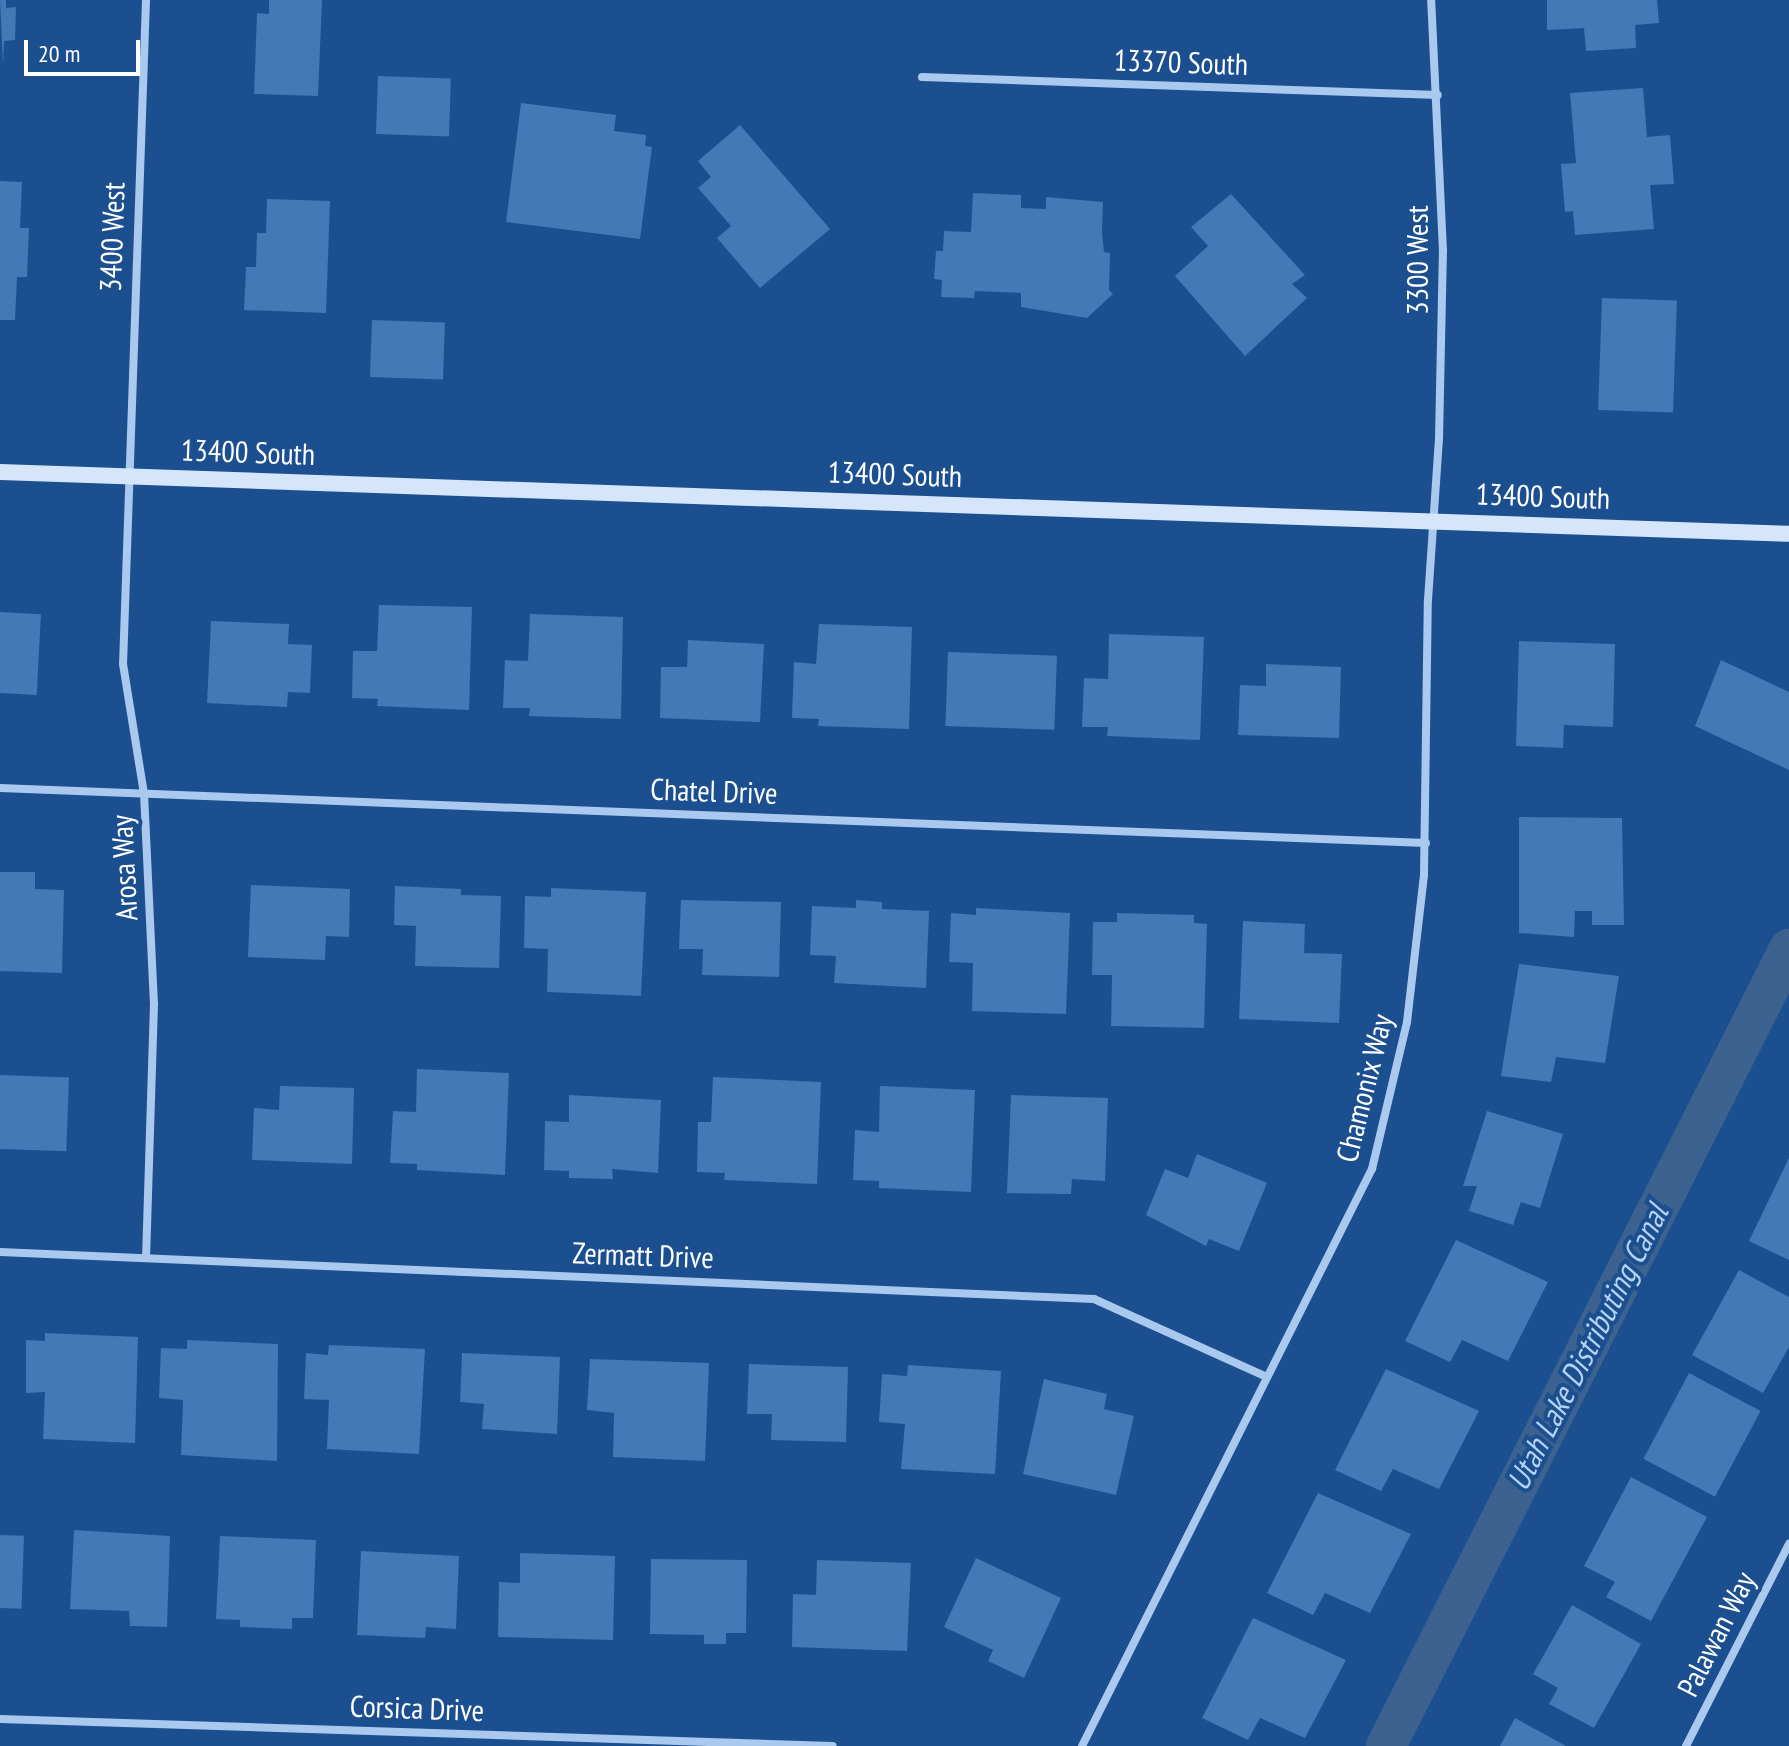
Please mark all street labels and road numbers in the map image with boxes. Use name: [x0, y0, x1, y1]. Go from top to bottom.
street label: 13370 South: [1113, 42, 1249, 82]
street label: 3400 West: [92, 181, 132, 293]
street label: 3300 West: [1399, 205, 1435, 315]
street label: 13400 South: [180, 432, 316, 472]
street label: 13400 South: [827, 454, 963, 494]
street label: 13400 South: [1475, 476, 1611, 516]
street label: Chatel Drive: [650, 771, 778, 811]
street label: Arosa Way: [103, 814, 145, 922]
street label: Chamonix Way: [1328, 1010, 1400, 1166]
street label: Zermatt Drive: [572, 1235, 714, 1275]
street label: Palawan Way: [1669, 1566, 1763, 1702]
street label: Corsica Drive: [349, 1688, 485, 1728]

